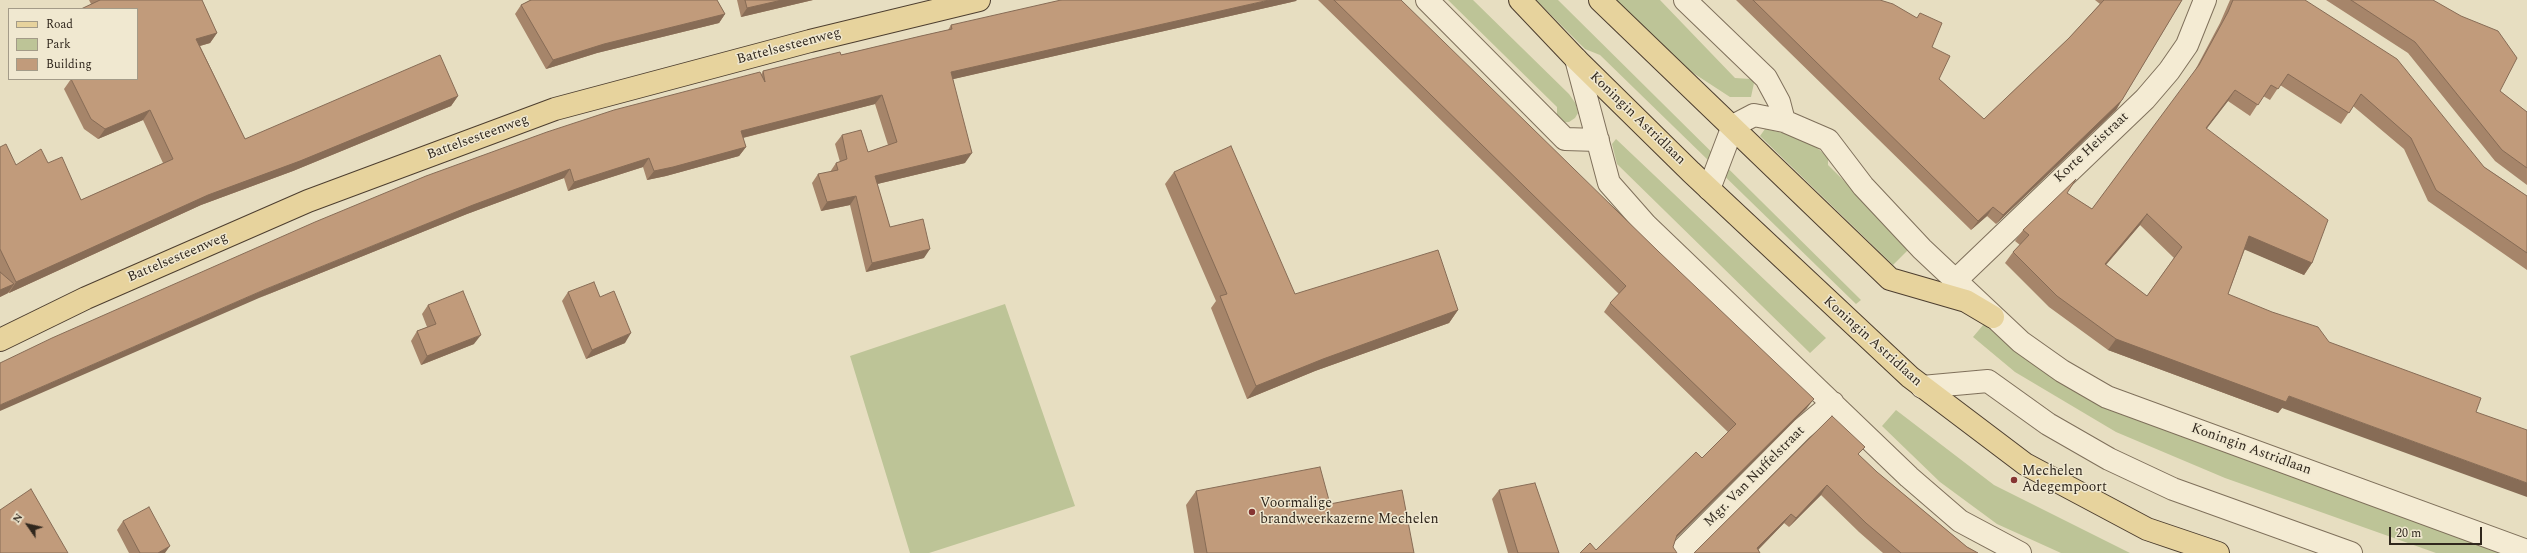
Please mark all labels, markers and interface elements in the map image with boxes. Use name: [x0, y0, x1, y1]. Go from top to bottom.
legend: [8, 8, 138, 80]
text: Road: [46, 15, 73, 34]
street label: Battelsesteenweg: [735, 25, 843, 69]
text: Park: [46, 35, 71, 54]
text: Building: [46, 55, 92, 74]
street label: Koningin Astridlaan: [1586, 69, 1688, 169]
street label: Korte Heistraat: [2051, 109, 2133, 187]
street label: Battelsesteenweg: [425, 112, 531, 164]
street label: Battelsesteenweg: [125, 229, 231, 287]
street label: Koningin Astridlaan: [1819, 293, 1925, 391]
street label: Koningin Astridlaan: [2189, 420, 2313, 480]
street label: Mgr. Van Nuffelstraat: [1701, 423, 1809, 531]
place label: Mechelen Adegempoort: [2022, 464, 2107, 496]
marker: Mechelen Adegempoort: [2009, 475, 2019, 485]
place label: Voormalige brandweerkazerne Mechelen: [1260, 496, 1439, 528]
north arrow: [8, 505, 48, 545]
marker: Voormalige brandweerkazerne Mechelen: [1247, 507, 1257, 517]
text: N: [8, 510, 27, 526]
scale bar: [2391, 519, 2484, 545]
text: 20 m: [2396, 524, 2421, 543]

